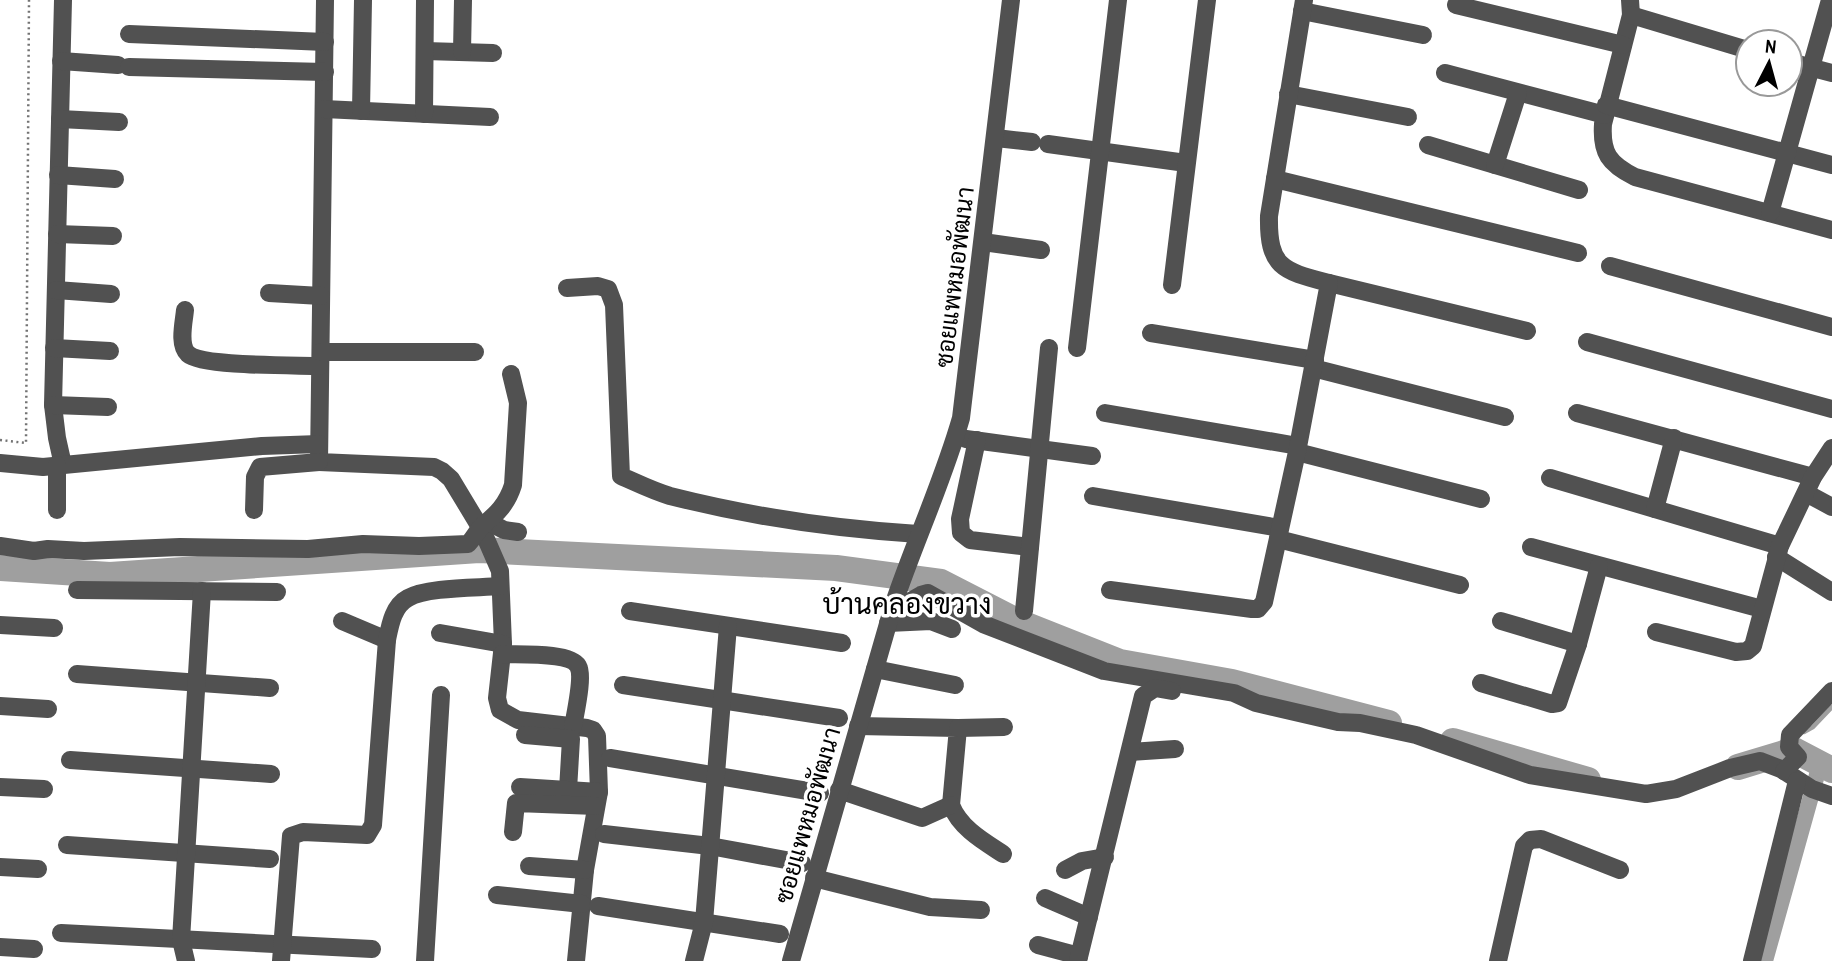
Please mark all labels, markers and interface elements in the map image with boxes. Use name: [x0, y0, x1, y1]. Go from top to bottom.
north arrow: [1734, 28, 1804, 98]
text: N: [1764, 33, 1778, 60]
street label: ซอยแพหมอพัฒนา: [927, 185, 981, 369]
district label: บ้านคลองขวาง: [822, 585, 992, 623]
street label: ซอยแพหมอพัฒนา: [767, 723, 847, 907]

